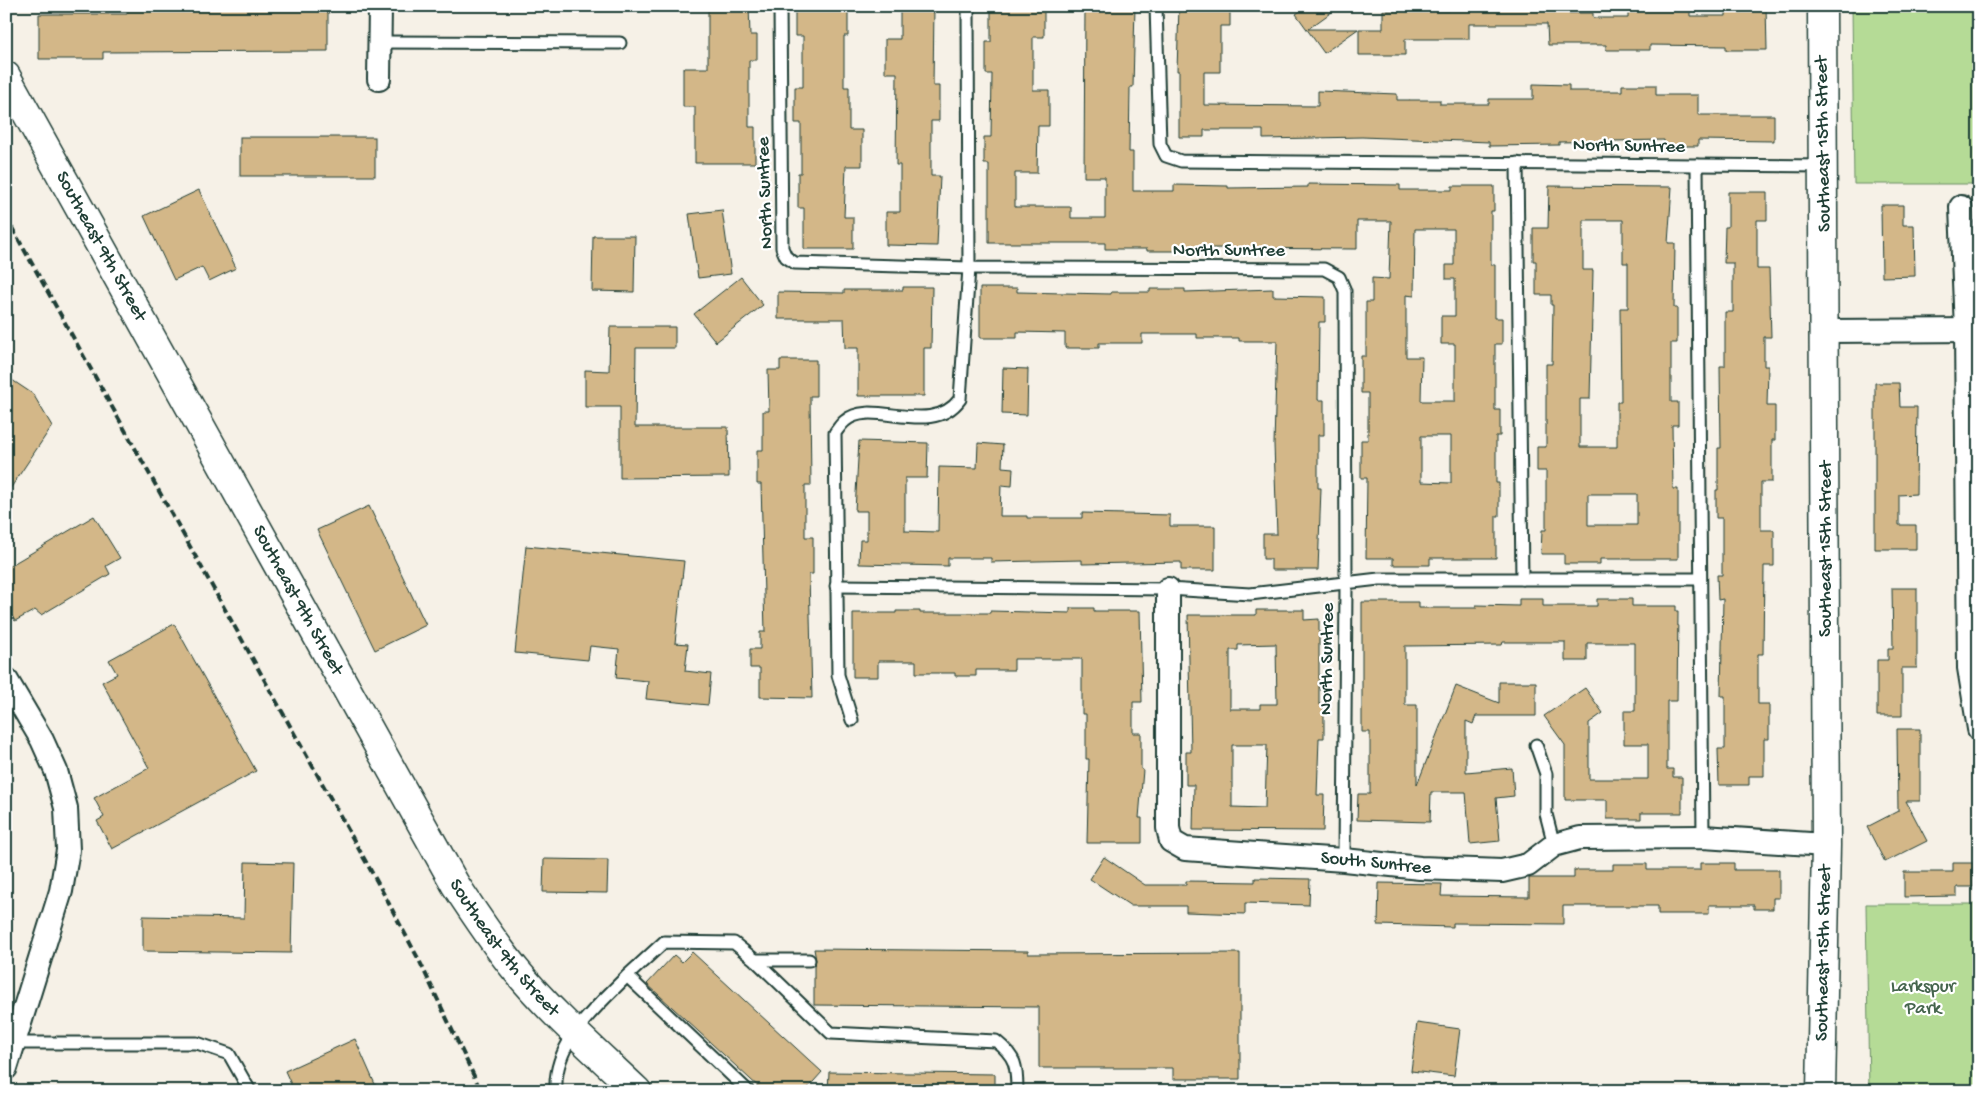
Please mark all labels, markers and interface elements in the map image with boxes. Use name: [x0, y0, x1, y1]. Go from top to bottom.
street label: Southeast 15th Street: [1811, 54, 1837, 232]
street label: North Suntree: [1573, 135, 1686, 159]
street label: North Suntree: [753, 136, 779, 250]
street label: Southeast 9th Street: [50, 167, 153, 327]
street label: North Suntree: [1173, 240, 1285, 263]
street label: Southeast 15th Street: [1815, 459, 1838, 637]
street label: Southeast 9th Street: [247, 521, 349, 681]
street label: North Suntree: [1316, 602, 1340, 715]
street label: South Suntree: [1320, 847, 1432, 880]
street label: Southeast 15th Street: [1811, 863, 1837, 1041]
street label: Southeast 9th Street: [444, 875, 565, 1023]
park label: Larkspur Park: [1891, 976, 1958, 1021]

